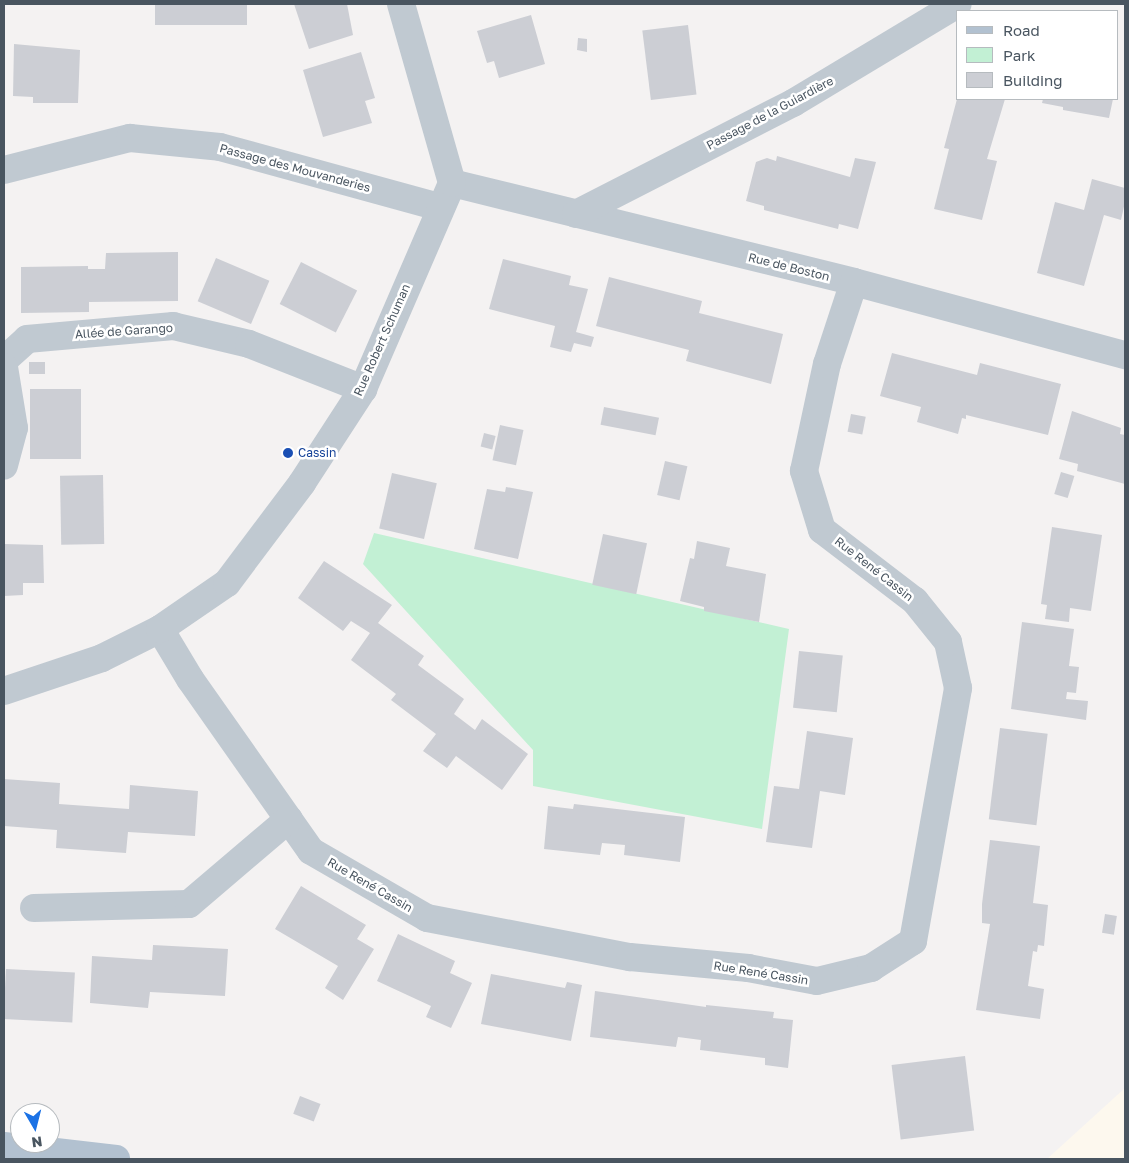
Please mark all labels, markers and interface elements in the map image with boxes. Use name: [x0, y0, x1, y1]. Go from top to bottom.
legend: [956, 10, 1119, 100]
text: Road: [1003, 21, 1040, 39]
text: Park: [1003, 46, 1035, 64]
text: Building: [1003, 71, 1063, 89]
street label: Passage de la Guiardière: [704, 73, 836, 153]
street label: Passage des Mouvanderies: [218, 141, 372, 195]
street label: Rue de Boston: [747, 250, 831, 284]
street label: Rue Robert Schuman: [351, 282, 413, 398]
street label: Allée de Garango: [75, 320, 173, 342]
place label: Cassin: [298, 446, 336, 460]
marker: Cassin: [282, 447, 294, 459]
street label: Rue René Cassin: [832, 534, 916, 604]
street label: Rue René Cassin: [325, 855, 415, 915]
street label: Rue René Cassin: [713, 958, 809, 988]
north arrow: [10, 1103, 60, 1153]
text: N: [31, 1133, 43, 1152]

